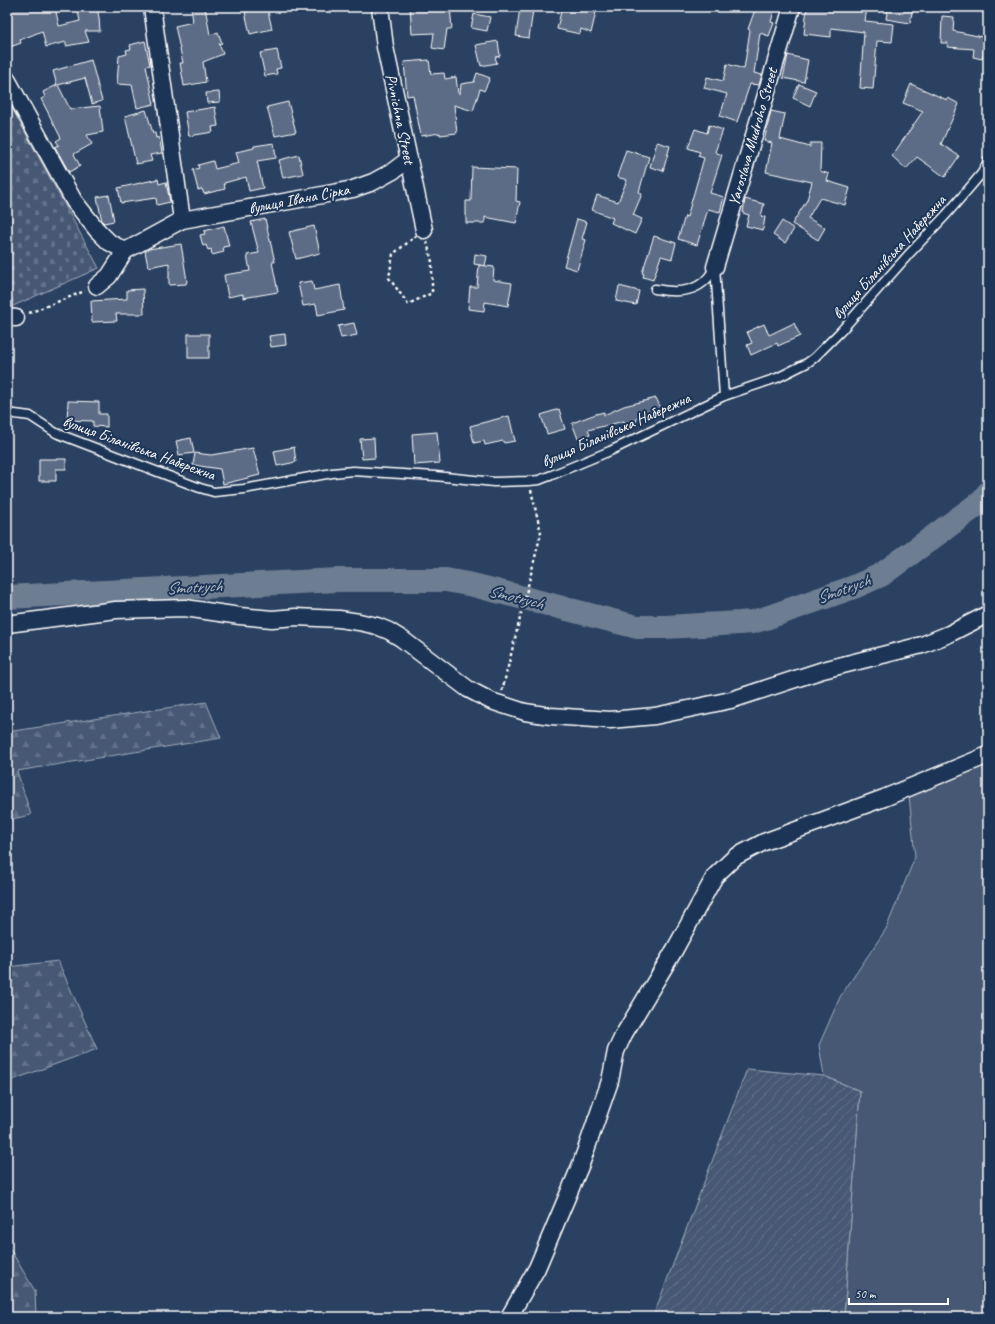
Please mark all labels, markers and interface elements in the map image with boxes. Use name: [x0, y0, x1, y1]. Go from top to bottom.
street label: Yaroslava Mudroho Street: [724, 64, 783, 208]
street label: Pivnichna Street: [381, 72, 420, 168]
street label: вулиця Івана Сірка: [247, 179, 352, 219]
street label: вулиця Біланівська Набережна: [828, 189, 951, 323]
street label: вулиця Біланівська Набережна: [539, 388, 695, 472]
street label: вулиця Біланівська Набережна: [60, 411, 219, 485]
water label: Smotrych: [813, 569, 874, 608]
water label: Smotrych: [166, 575, 223, 599]
water label: Smotrych: [487, 580, 547, 614]
scale bar: [849, 1280, 948, 1306]
text: 50 m: [855, 1286, 877, 1302]

